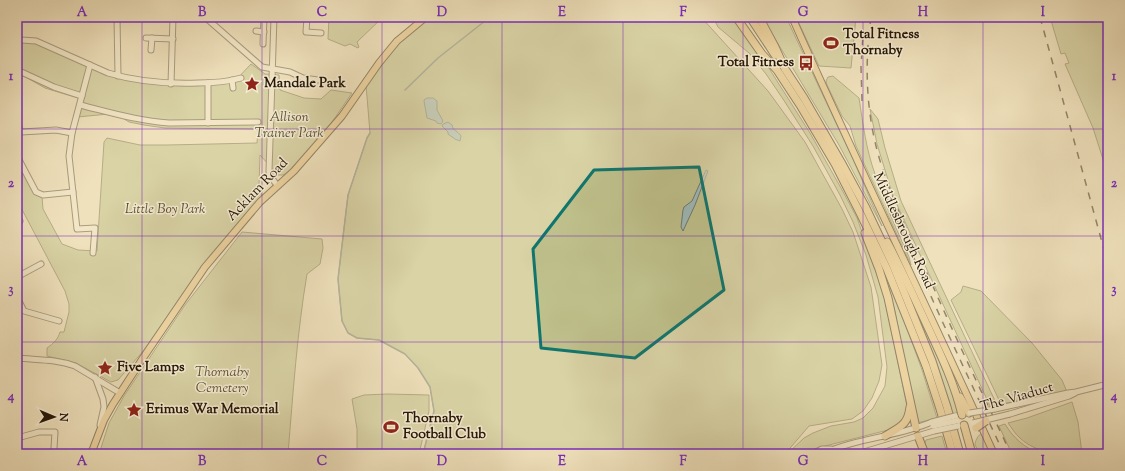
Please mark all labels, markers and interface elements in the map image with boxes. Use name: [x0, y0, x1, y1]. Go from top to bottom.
text: A: [77, 4, 88, 22]
text: B: [198, 4, 207, 22]
text: C: [317, 4, 327, 22]
text: D: [437, 4, 447, 22]
text: E: [558, 4, 566, 22]
text: F: [679, 4, 687, 22]
text: G: [798, 4, 809, 22]
text: H: [918, 4, 929, 22]
text: I: [1041, 4, 1046, 22]
place label: Total Fitness Thornaby: [843, 25, 920, 61]
sports icon: Total Fitness Thornaby: [822, 34, 840, 52]
place label: Total Fitness: [718, 53, 794, 73]
bus stop icon: Total Fitness: [797, 54, 815, 72]
text: 1: [9, 68, 14, 86]
text: 1: [1112, 68, 1117, 86]
place label: Mandale Park: [264, 74, 346, 94]
place icon: Mandale Park: [243, 75, 261, 93]
park label: Allison Trainer Park: [255, 108, 324, 144]
street label: Acklam Road: [223, 154, 293, 226]
street label: Middlesbrough Road: [867, 170, 939, 293]
text: 2: [8, 175, 15, 193]
text: 2: [1111, 175, 1118, 193]
park label: Little Boy Park: [125, 200, 206, 220]
text: 3: [8, 281, 14, 299]
text: 3: [1111, 281, 1117, 299]
place label: Five Lamps: [117, 358, 185, 378]
place icon: Five Lamps: [96, 359, 114, 377]
park label: Thornaby Cemetery: [195, 363, 249, 399]
street label: The Viaduct: [978, 378, 1056, 418]
text: 4: [7, 388, 15, 406]
text: 4: [1110, 388, 1118, 406]
north arrow: [34, 397, 74, 437]
place label: Erimus War Memorial: [146, 400, 279, 420]
place icon: Erimus War Memorial: [125, 401, 143, 419]
place label: Thornaby Football Club: [403, 409, 486, 445]
text: N: [55, 412, 71, 422]
sports icon: Thornaby Football Club: [382, 418, 400, 436]
text: A: [77, 453, 88, 471]
text: B: [198, 453, 207, 471]
text: C: [317, 453, 327, 471]
text: D: [437, 453, 447, 471]
text: E: [558, 453, 566, 471]
text: F: [679, 453, 687, 471]
text: G: [798, 453, 809, 471]
text: H: [918, 453, 929, 471]
text: I: [1041, 453, 1046, 471]

